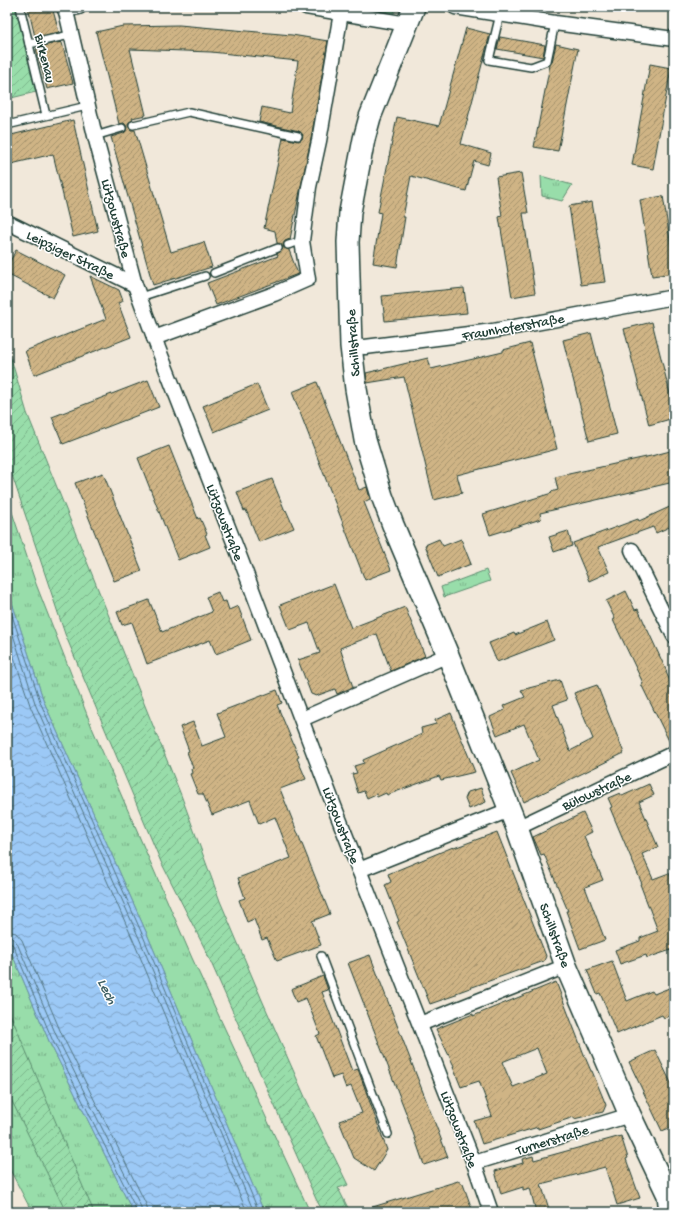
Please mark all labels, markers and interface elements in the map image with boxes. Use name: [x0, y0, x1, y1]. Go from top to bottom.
street label: Birkenau: [29, 32, 58, 85]
street label: Lützowstraße: [96, 177, 133, 261]
street label: Leipziger Straße: [23, 228, 117, 285]
street label: Schillstraße: [344, 308, 365, 377]
street label: Fraunhoferstraße: [460, 311, 567, 346]
street label: Lützowstraße: [201, 482, 246, 564]
street label: Bülowstraße: [559, 769, 635, 816]
street label: Lützowstraße: [317, 785, 362, 867]
street label: Schillstraße: [534, 901, 573, 971]
water label: Lech: [92, 976, 120, 1009]
street label: Lützowstraße: [435, 1089, 480, 1171]
street label: Turnerstraße: [513, 1122, 592, 1161]

